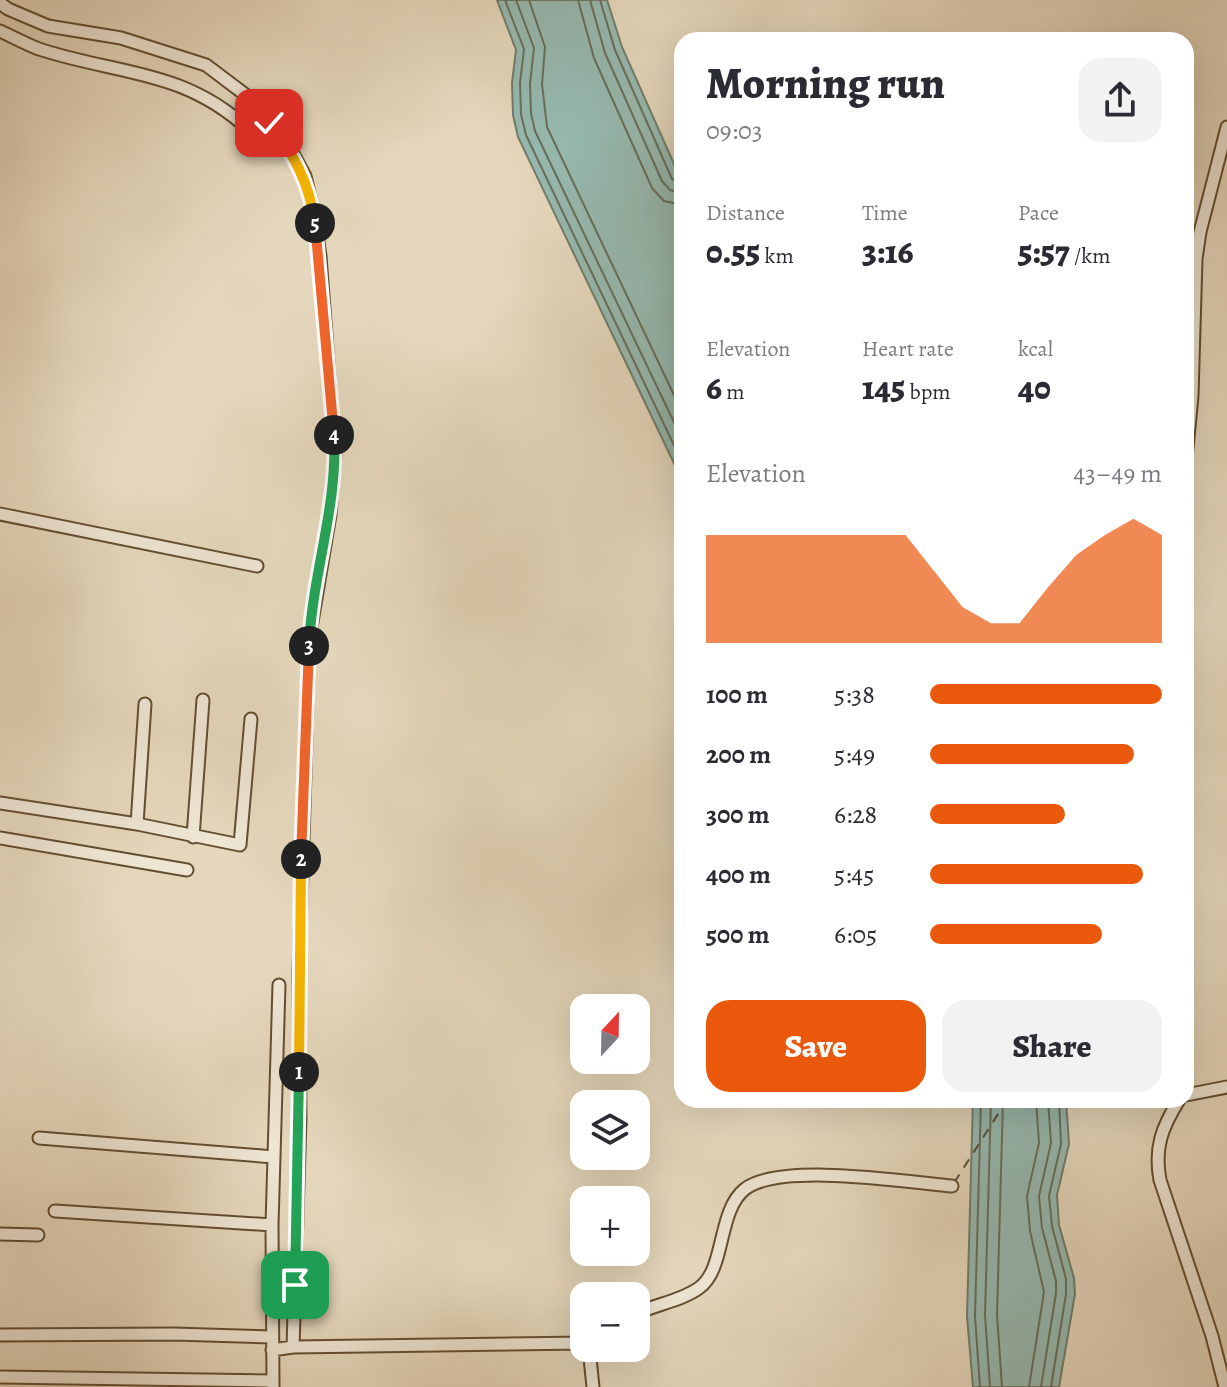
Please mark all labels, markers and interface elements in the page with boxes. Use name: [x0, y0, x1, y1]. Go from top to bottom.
text: Morning run: [706, 53, 945, 113]
button: share: [1078, 58, 1162, 142]
pin: [235, 89, 303, 157]
icon: check: [247, 101, 291, 145]
text: 09:03: [706, 113, 763, 148]
text: Distance: [706, 198, 785, 228]
text: Time: [862, 198, 908, 228]
text: Pace: [1018, 198, 1059, 228]
pin: 5: [295, 203, 335, 243]
text: 5: [310, 208, 320, 238]
text: 0.55: [706, 228, 760, 275]
text: 3:16: [862, 228, 913, 275]
text: 5:57: [1018, 228, 1070, 275]
text: km: [760, 241, 794, 271]
text: /km: [1070, 241, 1110, 271]
text: Elevation: [706, 334, 790, 364]
text: Heart rate: [862, 334, 954, 364]
text: kcal: [1018, 334, 1053, 364]
text: 6: [706, 364, 722, 411]
text: 145: [862, 364, 905, 411]
text: 40: [1018, 364, 1051, 411]
text: m: [722, 377, 745, 407]
text: bpm: [905, 377, 951, 407]
pin: 4: [314, 415, 354, 455]
text: 4: [329, 420, 339, 450]
text: Elevation: [706, 456, 806, 491]
text: 43–49 m: [1073, 456, 1162, 491]
pin: 3: [289, 626, 329, 666]
text: 3: [304, 631, 314, 661]
text: 100 m: [706, 677, 768, 712]
text: 5:38: [834, 677, 875, 712]
text: 200 m: [706, 737, 771, 772]
text: 5:49: [834, 737, 875, 772]
text: 300 m: [706, 797, 770, 832]
text: 6:28: [834, 797, 877, 832]
pin: 2: [281, 839, 321, 879]
text: 2: [296, 844, 306, 874]
text: 400 m: [706, 857, 771, 892]
text: 5:45: [834, 857, 874, 892]
text: 500 m: [706, 917, 770, 952]
text: 6:05: [834, 917, 877, 952]
north arrow: [570, 994, 650, 1074]
map controls: [570, 994, 650, 1362]
button: Save: [706, 1000, 926, 1092]
button: Share: [942, 1000, 1162, 1092]
pin: 1: [279, 1052, 319, 1092]
text: 1: [295, 1057, 303, 1087]
button: layers: [570, 1090, 650, 1170]
button: +: [570, 1186, 650, 1266]
pin: [261, 1251, 329, 1319]
icon: arrive: [273, 1263, 317, 1307]
button: −: [570, 1282, 650, 1362]

